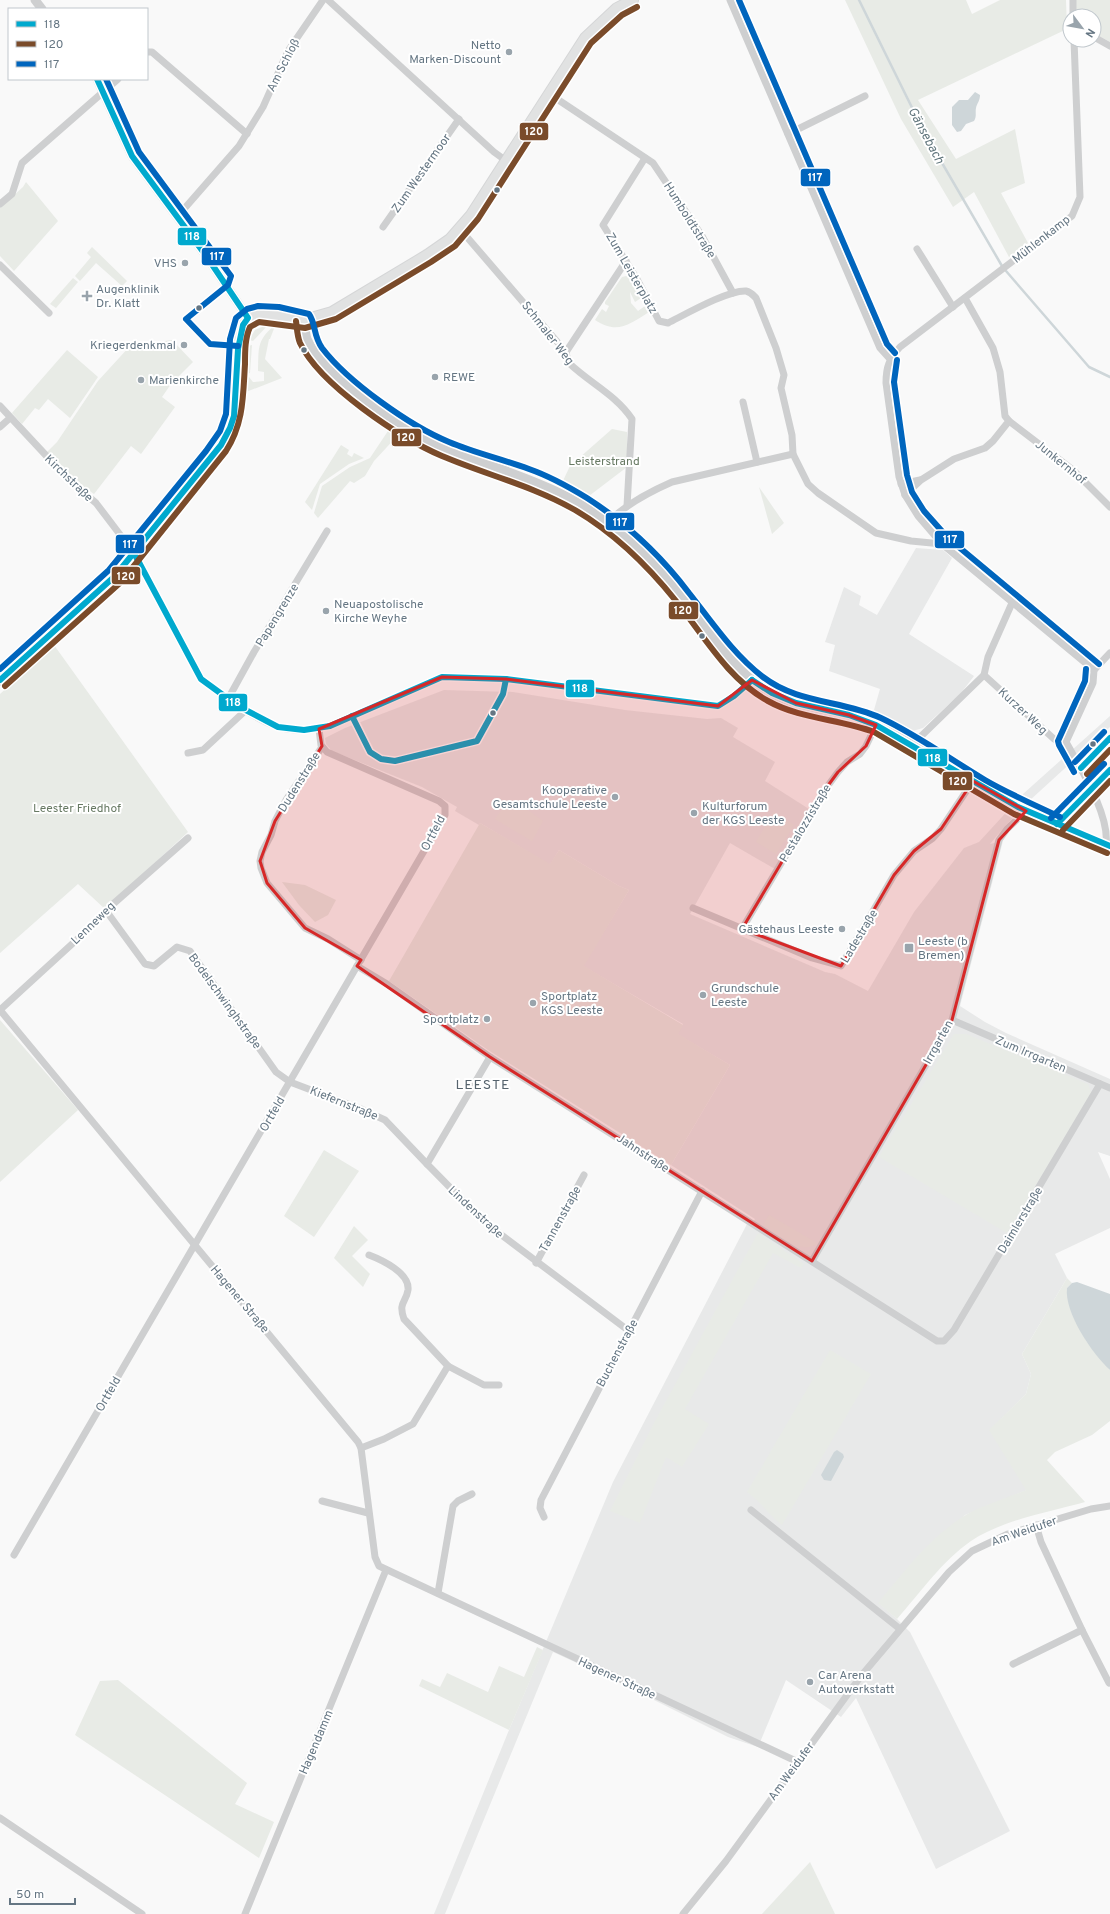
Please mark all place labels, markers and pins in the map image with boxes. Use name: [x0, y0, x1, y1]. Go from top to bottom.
place label: Netto Marken-Discount: [409, 38, 501, 68]
marker: Netto Marken-Discount: [504, 47, 514, 57]
unlabelled marker: [492, 185, 502, 195]
place label: VHS: [154, 256, 177, 272]
marker: VHS: [180, 258, 190, 268]
place label: Augenklinik Dr. Klatt: [96, 282, 160, 312]
marker: Augenklinik Dr. Klatt: [81, 290, 93, 302]
unlabelled marker: [194, 303, 204, 313]
place label: Kriegerdenkmal: [90, 338, 176, 354]
marker: Kriegerdenkmal: [179, 340, 189, 350]
unlabelled marker: [299, 345, 309, 355]
place label: REWE: [443, 370, 475, 386]
marker: REWE: [430, 372, 440, 382]
place label: Marienkirche: [149, 373, 219, 389]
marker: Marienkirche: [136, 375, 146, 385]
place label: Neuapostolische Kirche Weyhe: [334, 597, 424, 627]
marker: Neuapostolische Kirche Weyhe: [321, 606, 331, 616]
unlabelled marker: [697, 631, 707, 641]
unlabelled marker: [488, 708, 498, 718]
unlabelled marker: [1088, 739, 1098, 749]
place label: Kooperative Gesamtschule Leeste: [492, 783, 607, 813]
marker: Kooperative Gesamtschule Leeste: [610, 792, 620, 802]
place label: Kulturforum der KGS Leeste: [702, 799, 785, 829]
marker: Kulturforum der KGS Leeste: [689, 808, 699, 818]
place label: Gästehaus Leeste: [739, 922, 834, 938]
marker: Gästehaus Leeste: [837, 924, 847, 934]
place label: Leeste (b Bremen): [918, 934, 968, 964]
marker: Leeste (b Bremen): [903, 942, 915, 954]
place label: Grundschule Leeste: [711, 981, 779, 1011]
place label: Sportplatz KGS Leeste: [541, 989, 603, 1019]
marker: Grundschule Leeste: [698, 990, 708, 1000]
marker: Sportplatz KGS Leeste: [528, 998, 538, 1008]
place label: Sportplatz: [423, 1012, 479, 1028]
marker: Sportplatz: [482, 1014, 492, 1024]
place label: Car Arena Autowerkstatt: [818, 1668, 895, 1698]
marker: Car Arena Autowerkstatt: [805, 1677, 815, 1687]

